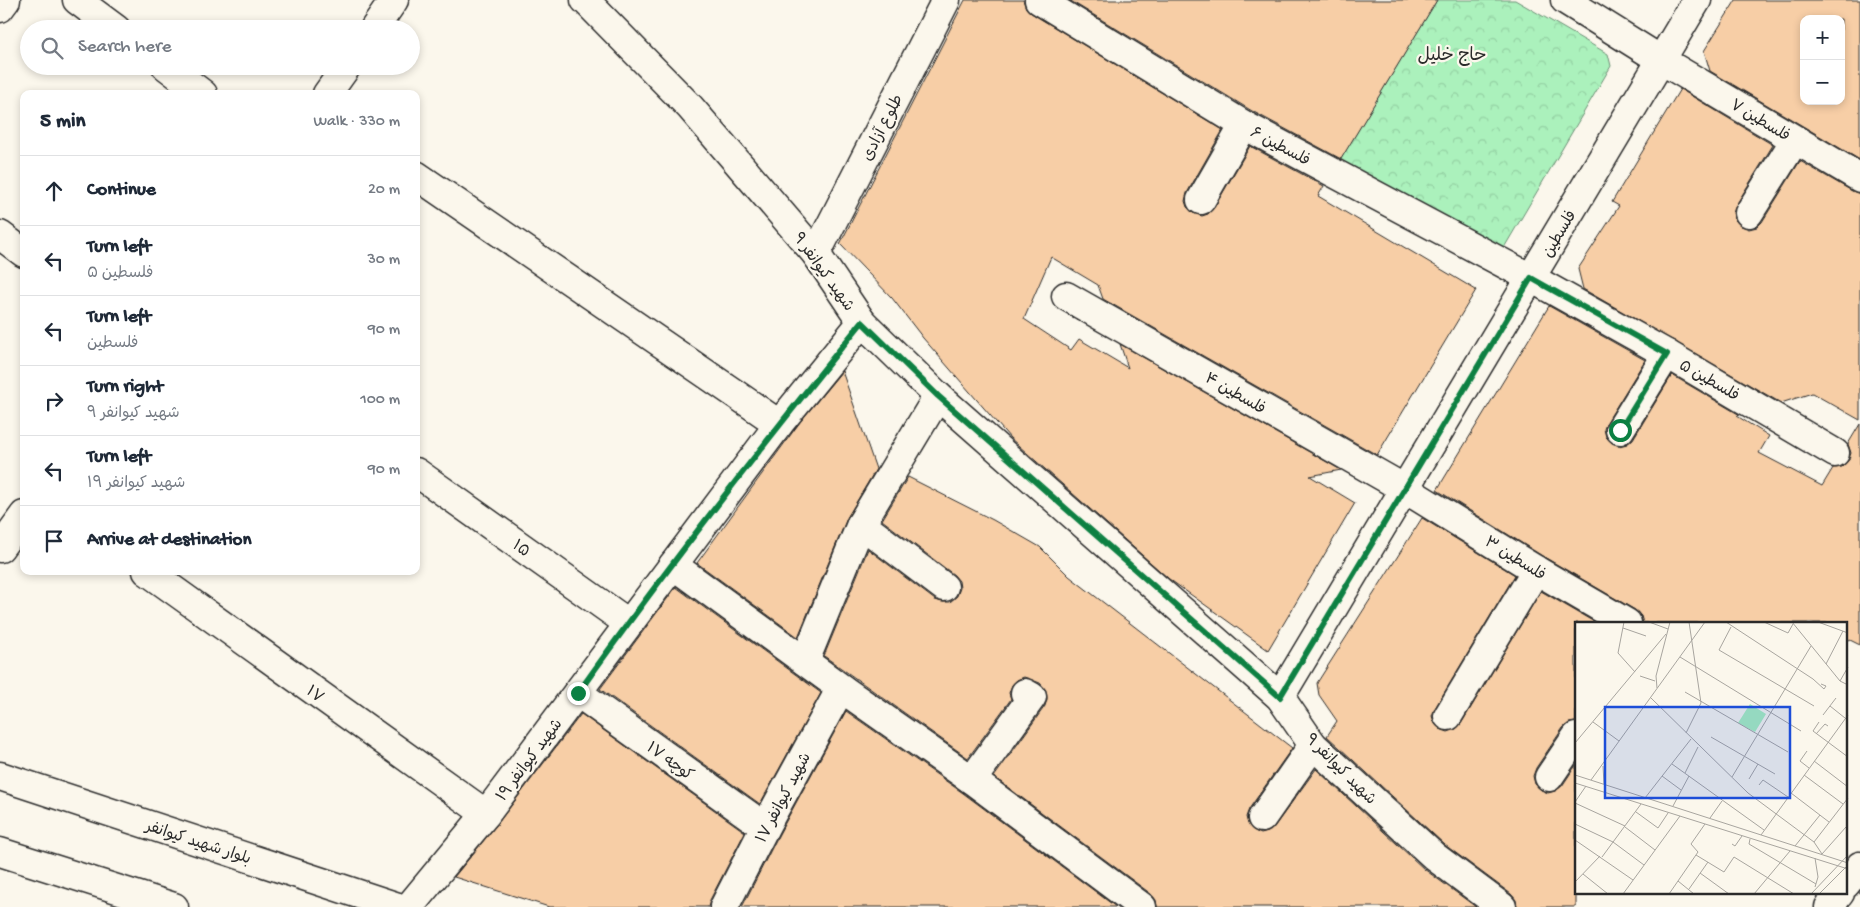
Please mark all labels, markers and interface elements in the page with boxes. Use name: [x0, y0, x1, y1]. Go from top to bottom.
map controls: [1800, 15, 1845, 105]
button: +: [1800, 15, 1845, 60]
search box: [20, 20, 420, 75]
icon: search: [38, 34, 66, 62]
text: Search here: [78, 36, 172, 59]
district label: حاج خلیل: [1418, 46, 1486, 67]
button: −: [1800, 60, 1845, 105]
street label: طلوع آزادی: [858, 92, 909, 165]
street label: فلسطین ۷: [1726, 97, 1793, 147]
text: 5 min: [40, 110, 85, 135]
text: Walk · 330 m: [313, 113, 400, 132]
street label: فلسطین ۶: [1246, 124, 1312, 172]
icon: ahead: [40, 177, 68, 205]
text: Continue: [87, 179, 156, 202]
text: 20 m: [368, 181, 400, 200]
street label: فلسطین: [1540, 208, 1582, 262]
street label: شهید کیوانفر ۹: [787, 230, 857, 316]
text: Turn left: [87, 236, 151, 259]
icon: left: [40, 247, 68, 275]
text: 30 m: [367, 251, 400, 270]
text: فلسطین ۵: [87, 265, 153, 284]
text: Turn left: [87, 306, 151, 329]
icon: left: [40, 317, 68, 345]
text: 90 m: [368, 321, 400, 340]
text: فلسطین: [87, 335, 138, 354]
street label: فلسطین ۵: [1675, 357, 1742, 407]
street label: فلسطین ۴: [1200, 370, 1268, 420]
text: Turn right: [87, 376, 163, 399]
icon: right: [40, 387, 68, 415]
text: 100 m: [360, 391, 400, 410]
text: شهید کیوانفر ۹: [87, 405, 180, 424]
route start: [1609, 419, 1632, 442]
text: Turn left: [87, 446, 151, 469]
icon: left: [40, 457, 68, 485]
text: 90 m: [368, 461, 400, 480]
text: شهید کیوانفر ۱۹: [87, 475, 185, 494]
icon: arrive: [40, 527, 68, 555]
text: Arrive at destination: [87, 529, 251, 552]
street label: فلسطین ۳: [1480, 534, 1548, 586]
street label: ۱۵: [508, 537, 532, 562]
inset map: [1575, 622, 1848, 894]
route end: [567, 682, 590, 705]
street label: ۱۷: [301, 683, 326, 709]
street label: شهید کیوانفر ۱۹: [494, 716, 568, 806]
street label: شهید کیوانفر ۹: [1300, 731, 1379, 810]
street label: کوچه ۱۷: [642, 739, 696, 786]
street label: شهید کیوانفر ۱۷: [753, 750, 817, 847]
street label: بلوار شهید کیوانفر: [141, 818, 253, 870]

